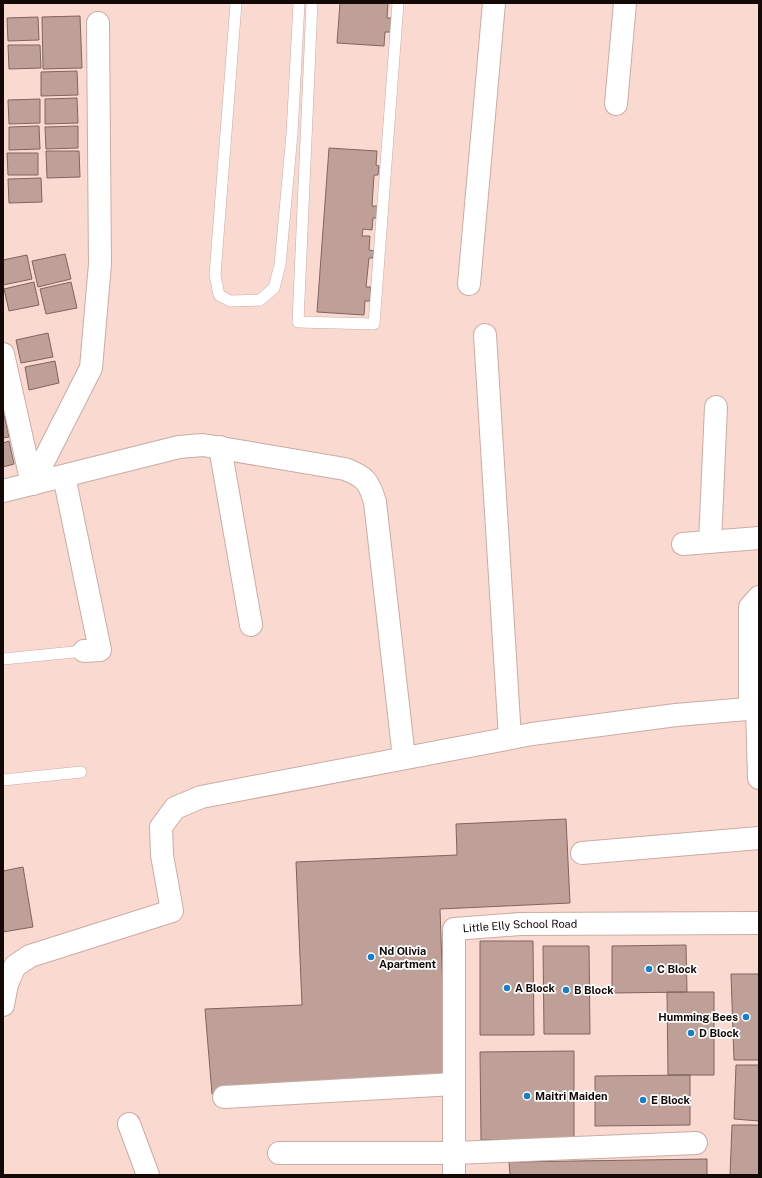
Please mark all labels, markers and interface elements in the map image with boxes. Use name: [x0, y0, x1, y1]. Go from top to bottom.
street label: Little Elly School Road: [462, 918, 577, 934]
place label: Nd Olivia Apartment: [379, 945, 436, 970]
marker: Nd Olivia Apartment: [366, 952, 376, 962]
place label: C Block: [657, 963, 698, 975]
marker: C Block: [644, 964, 654, 974]
place label: A Block: [515, 982, 556, 994]
marker: A Block: [502, 983, 512, 993]
place label: B Block: [574, 984, 614, 996]
marker: B Block: [561, 985, 571, 995]
place label: Humming Bees: [658, 1011, 738, 1023]
marker: Humming Bees: [741, 1012, 751, 1022]
place label: D Block: [699, 1027, 740, 1039]
marker: D Block: [686, 1028, 696, 1038]
place label: Maitri Maiden: [535, 1090, 608, 1102]
marker: Maitri Maiden: [522, 1091, 532, 1101]
place label: E Block: [651, 1094, 691, 1106]
marker: E Block: [638, 1095, 648, 1105]

